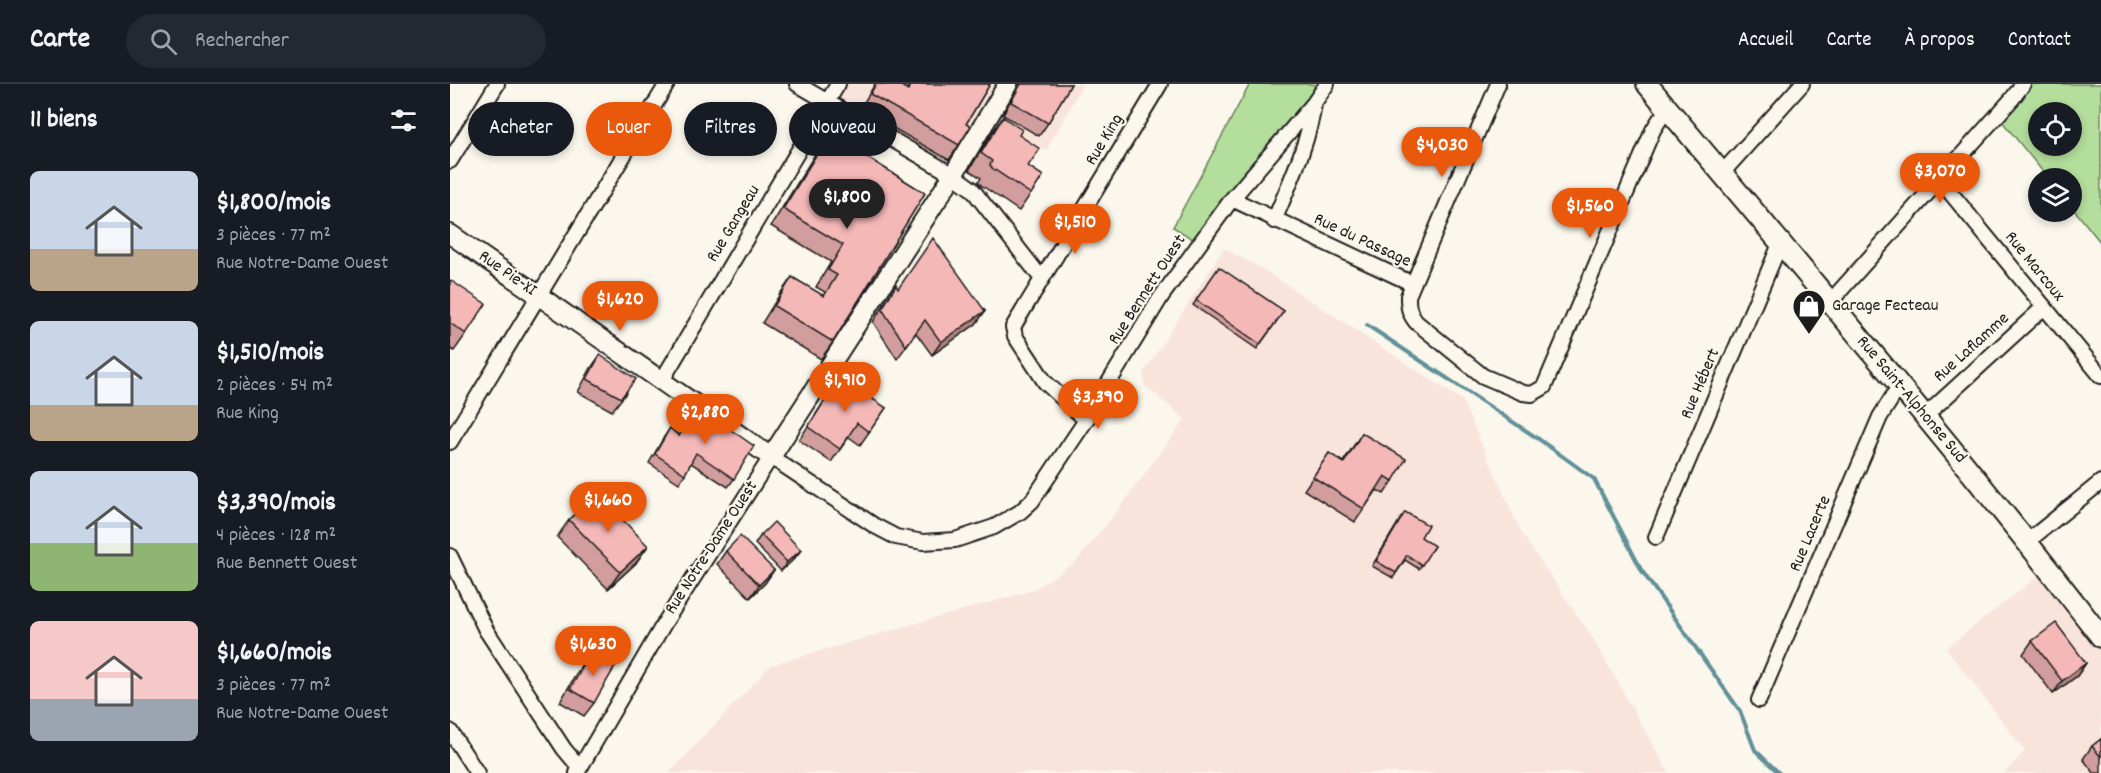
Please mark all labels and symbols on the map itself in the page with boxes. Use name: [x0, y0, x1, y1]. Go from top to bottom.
street label: Rue King: [1080, 109, 1130, 171]
pin: $4,030: [1393, 127, 1491, 178]
pin: $3,070: [1891, 153, 1989, 204]
pin: $1,800: [798, 179, 896, 230]
street label: Rue Gangeau: [701, 181, 767, 267]
pin: $1,560: [1541, 188, 1639, 239]
pin: $1,510: [1026, 204, 1124, 255]
street label: Rue du Passage: [1309, 208, 1415, 275]
street label: Rue Marcoux: [1998, 227, 2070, 308]
street label: Rue Bennett Ouest: [1103, 230, 1193, 350]
street label: Rue Pie-XI: [473, 245, 542, 303]
pin: $1,620: [571, 281, 669, 332]
shop icon: Garage Fecteau: [1791, 288, 1827, 335]
place label: Garage Fecteau: [1832, 294, 1939, 319]
street label: Rue Laflamme: [1929, 307, 2016, 389]
street label: Rue Saint-Alphonse Sud: [1850, 331, 1972, 469]
street label: Rue Hébert: [1675, 344, 1727, 423]
pin: $1,910: [796, 362, 894, 413]
pin: $3,390: [1049, 379, 1147, 430]
pin: $2,880: [656, 394, 754, 445]
street label: Rue Notre-Dame Ouest: [659, 476, 765, 620]
pin: $1,660: [559, 482, 657, 533]
street label: Rue Lacerte: [1784, 492, 1838, 576]
pin: $1,630: [544, 626, 642, 677]

